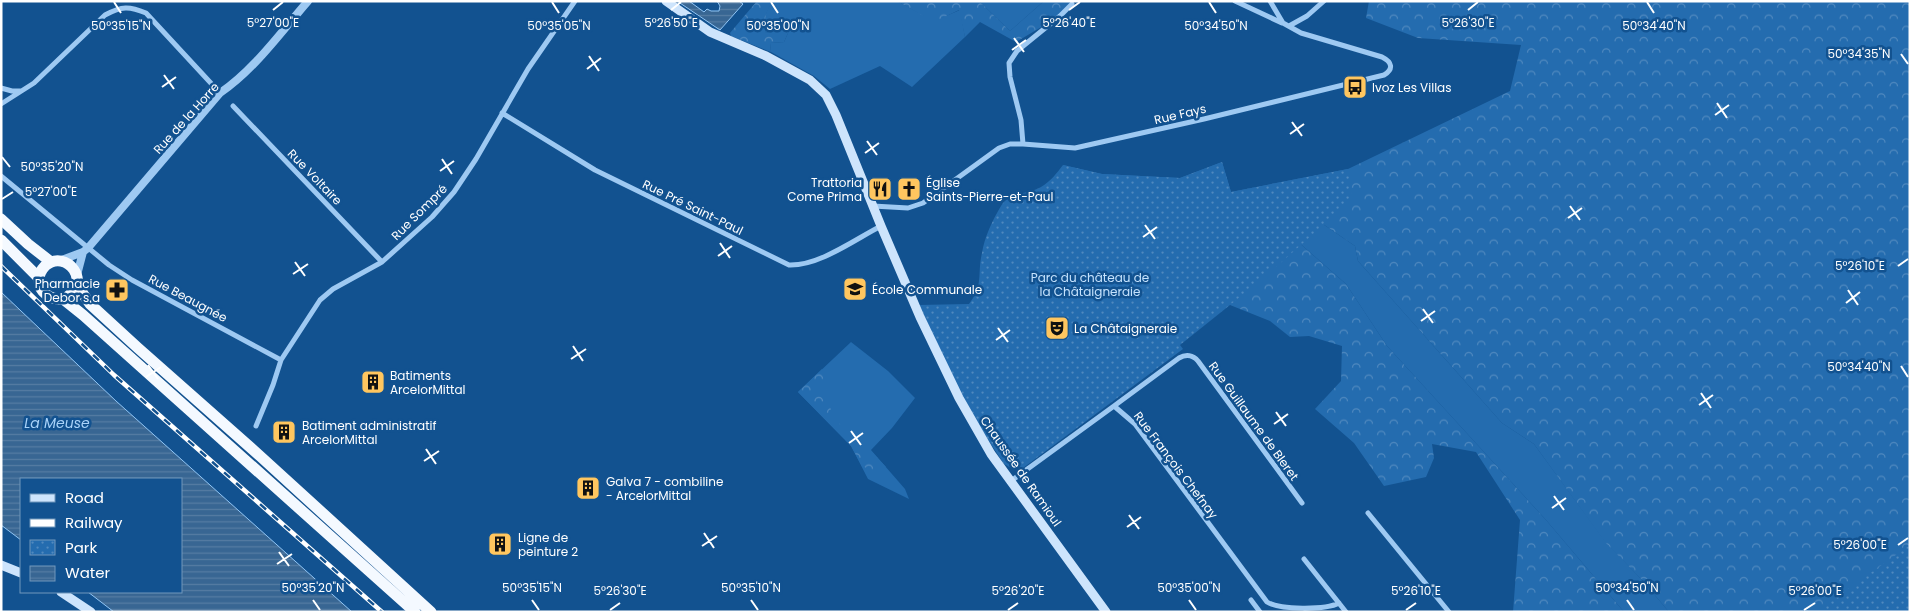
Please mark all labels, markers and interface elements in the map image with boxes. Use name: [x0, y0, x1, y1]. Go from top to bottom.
text: 5°27'00"E: [247, 14, 299, 31]
text: 5°26'50"E: [644, 14, 698, 31]
text: 5°26'40"E: [1042, 14, 1096, 31]
text: 5°26'30"E: [1441, 14, 1495, 31]
text: 50°35'15"N: [91, 17, 151, 34]
text: 50°35'05"N: [527, 17, 591, 34]
text: 50°35'00"N: [746, 17, 810, 34]
text: 50°34'50"N: [1184, 17, 1248, 34]
text: 50°34'40"N: [1622, 17, 1686, 34]
text: 50°34'35"N: [1827, 45, 1891, 62]
bus stop icon: Ivoz Les Villas: [1342, 74, 1368, 100]
street label: Rue de la Horre: [149, 78, 223, 158]
place label: Ivoz Les Villas: [1372, 79, 1451, 96]
street label: Rue Fays: [1152, 100, 1208, 128]
street label: Rue Voltaire: [284, 145, 346, 209]
text: 50°35'20"N: [21, 158, 83, 175]
place label: Trattoria Come Prima: [787, 174, 862, 205]
place label: Église Saints-Pierre-et-Paul: [926, 174, 1054, 205]
street label: Rue Pré Saint-Paul: [640, 175, 746, 239]
restaurant icon: Trattoria Come Prima: [867, 176, 893, 202]
church icon: Église Saints-Pierre-et-Paul: [896, 176, 922, 202]
street label: Rue Sompré: [387, 180, 451, 244]
text: 5°27'00"E: [25, 183, 77, 200]
text: 5°26'10"E: [1835, 257, 1885, 274]
park label: Parc du château de la Châtaigneraie: [1031, 269, 1149, 300]
street label: Rue Beaugnée: [146, 270, 230, 326]
place label: Pharmacie Debor s.a: [35, 275, 100, 306]
school or university icon: École Communale: [842, 276, 868, 302]
pharmacy icon: Pharmacie Debor s.a: [104, 277, 130, 303]
place label: École Communale: [872, 281, 982, 298]
theatre icon: La Châtaigneraie: [1044, 315, 1070, 341]
place label: La Châtaigneraie: [1074, 320, 1177, 337]
street label: Rue Guillaume de Bleret: [1205, 358, 1303, 484]
text: 50°34'40"N: [1827, 358, 1891, 375]
place label: Batiments ArcelorMittal: [390, 367, 466, 398]
building icon: Batiments ArcelorMittal: [360, 369, 386, 395]
street label: Rue François Chefnay: [1130, 408, 1222, 522]
street label: Chaussée de Ramioul: [976, 412, 1066, 530]
water label: La Meuse: [24, 413, 90, 433]
place label: Batiment administratif ArcelorMittal: [302, 417, 437, 448]
building icon: Batiment administratif ArcelorMittal: [271, 419, 297, 445]
place label: Galva 7 - combiline - ArcelorMittal: [606, 473, 723, 504]
building icon: Galva 7 - combiline - ArcelorMittal: [575, 475, 601, 501]
legend: [20, 478, 182, 593]
text: Road: [65, 487, 104, 508]
text: Railway: [65, 512, 123, 533]
place label: Ligne de peinture 2: [518, 529, 578, 560]
building icon: Ligne de peinture 2: [487, 531, 513, 557]
text: 5°26'00"E: [1833, 536, 1887, 553]
text: Park: [65, 537, 97, 558]
text: Water: [65, 562, 111, 583]
text: 50°35'20"N: [282, 579, 344, 596]
text: 50°35'15"N: [502, 579, 562, 596]
text: 50°35'10"N: [721, 579, 781, 596]
text: 50°35'00"N: [1157, 579, 1221, 596]
text: 50°34'50"N: [1595, 579, 1659, 596]
text: 5°26'30"E: [593, 582, 647, 599]
text: 5°26'20"E: [992, 582, 1044, 599]
text: 5°26'10"E: [1391, 582, 1441, 599]
text: 5°26'00"E: [1788, 582, 1842, 599]

